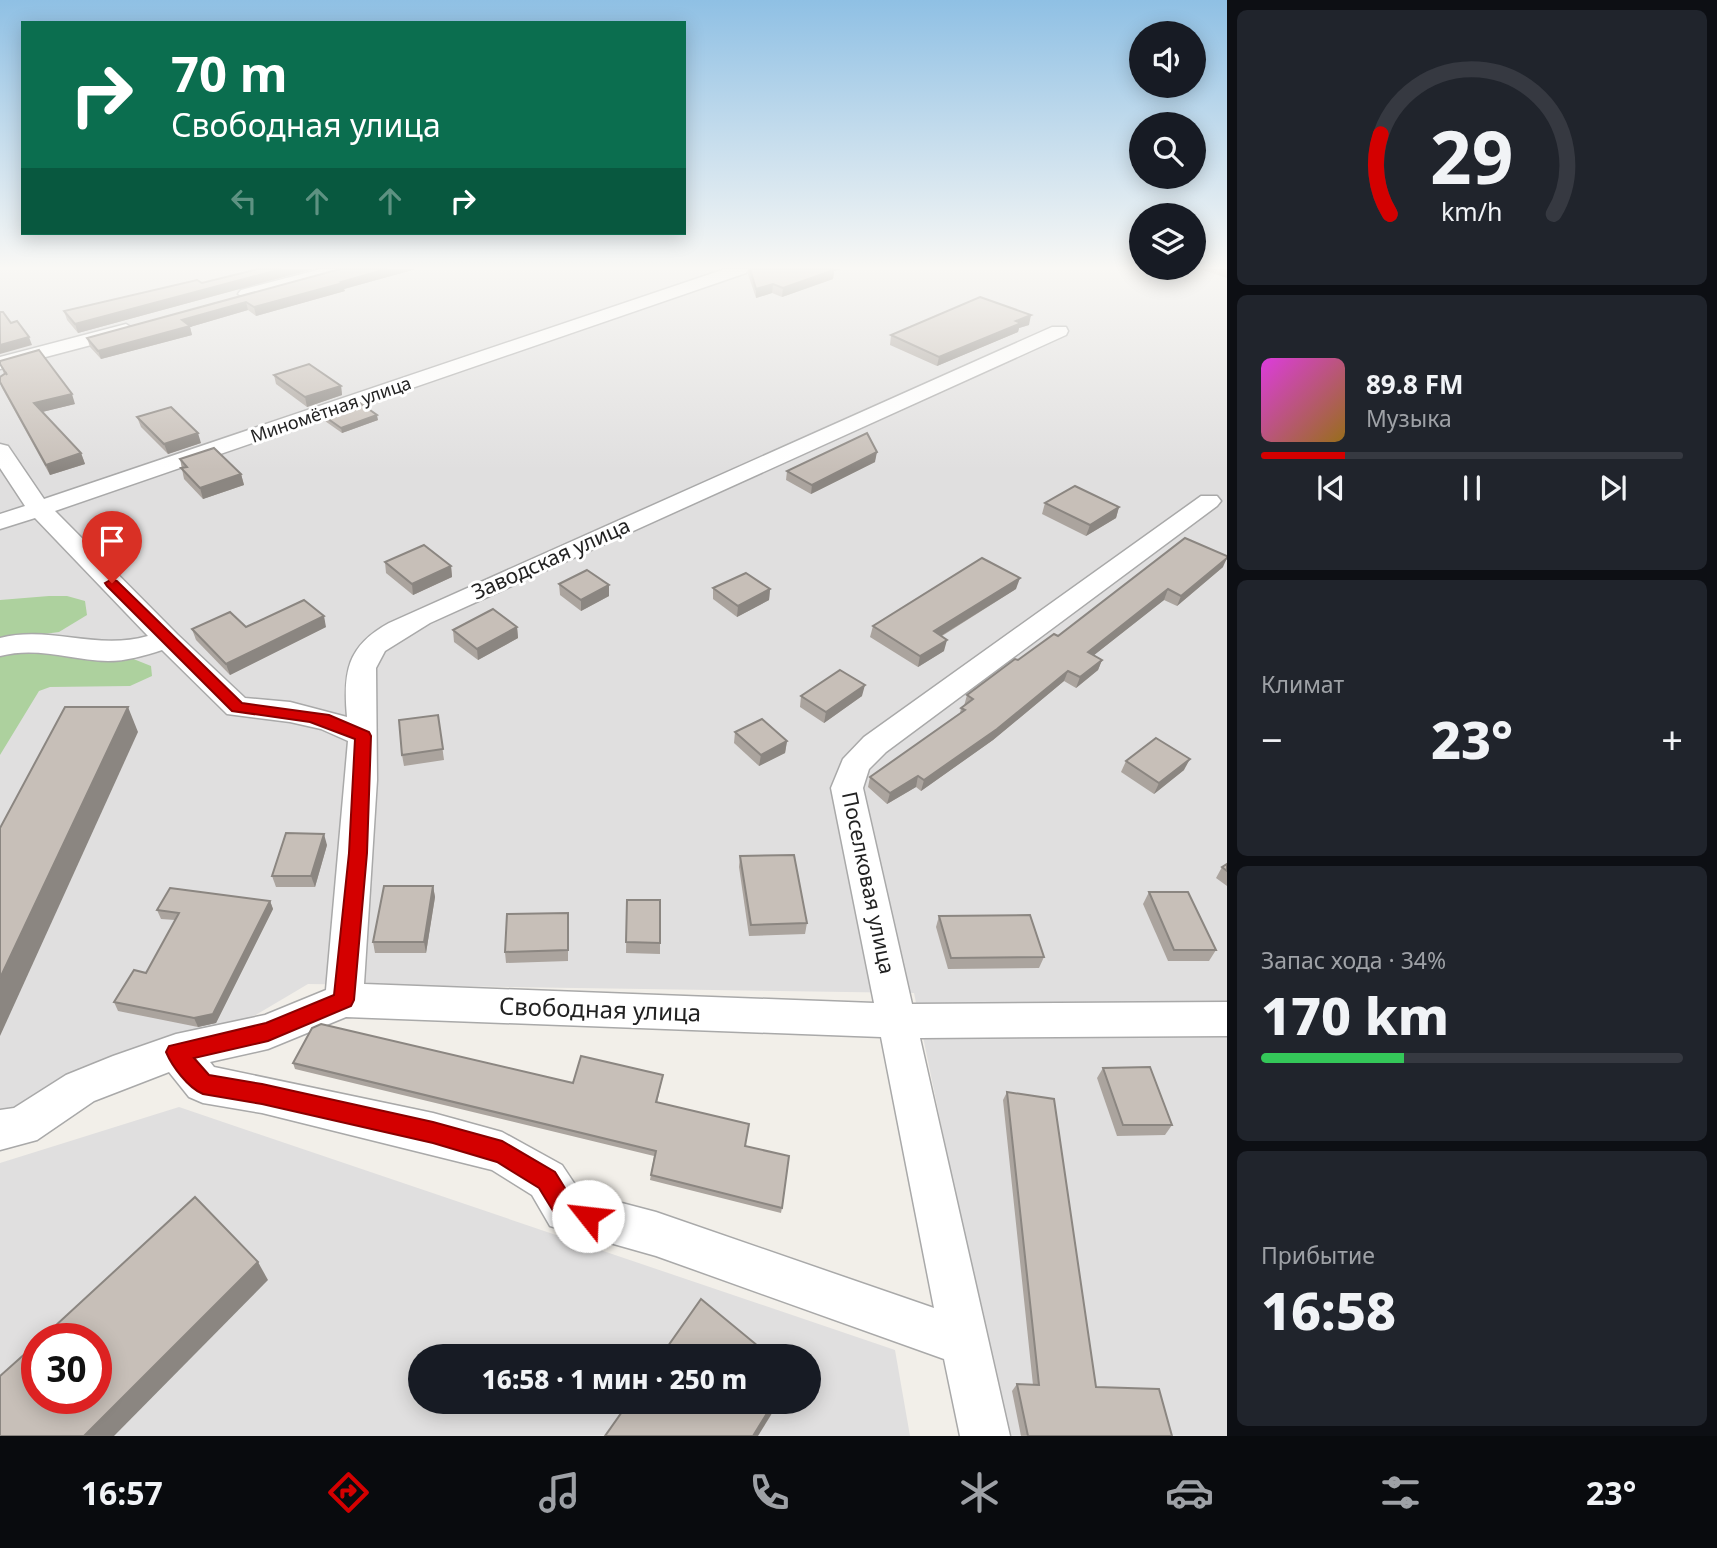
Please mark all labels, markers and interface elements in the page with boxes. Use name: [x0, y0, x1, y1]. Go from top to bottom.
map controls: [1129, 21, 1206, 280]
button: sound: [1129, 21, 1206, 98]
text: 70 m: [171, 40, 288, 106]
icon: right: [56, 49, 147, 140]
text: Свободная улица: [171, 103, 441, 146]
text: 29: [1430, 106, 1514, 205]
button: search: [1129, 112, 1206, 189]
icon: left: [225, 182, 263, 220]
icon: ahead: [298, 182, 336, 220]
icon: ahead: [371, 182, 409, 220]
icon: right: [444, 182, 482, 220]
text: km/h: [1441, 193, 1503, 227]
button: layers: [1129, 203, 1206, 280]
text: 89.8 FM: [1366, 366, 1463, 402]
street label: Миномётная улица: [247, 370, 414, 448]
text: Музыка: [1366, 402, 1452, 434]
icon: previous: [1312, 469, 1350, 507]
icon: pause: [1453, 469, 1491, 507]
icon: next: [1594, 469, 1632, 507]
pin: [82, 511, 142, 583]
street label: Заводская улица: [467, 511, 634, 606]
icon: arrive: [93, 522, 131, 560]
text: Климат: [1261, 668, 1344, 700]
text: 23°: [1431, 703, 1513, 774]
text: −: [1261, 713, 1283, 765]
text: +: [1661, 713, 1683, 765]
street label: Поселковая улица: [836, 789, 902, 977]
text: Запас хода · 34%: [1261, 944, 1446, 976]
text: 170 km: [1261, 979, 1449, 1050]
street label: Свободная улица: [498, 988, 702, 1029]
position arrow: [551, 1179, 625, 1253]
text: Прибытие: [1261, 1239, 1375, 1271]
text: 16:58: [1261, 1274, 1396, 1345]
speed limit sign: 30: [21, 1323, 112, 1414]
text: 16:58 · 1 мин · 250 m: [482, 1361, 747, 1397]
icon: directions: [324, 1468, 373, 1517]
icon: music: [535, 1468, 584, 1517]
icon: phone: [745, 1468, 794, 1517]
icon: climate: [955, 1468, 1004, 1517]
icon: car: [1165, 1468, 1214, 1517]
icon: filters: [1376, 1468, 1425, 1517]
text: 16:57: [81, 1471, 163, 1514]
text: 23°: [1586, 1471, 1636, 1514]

